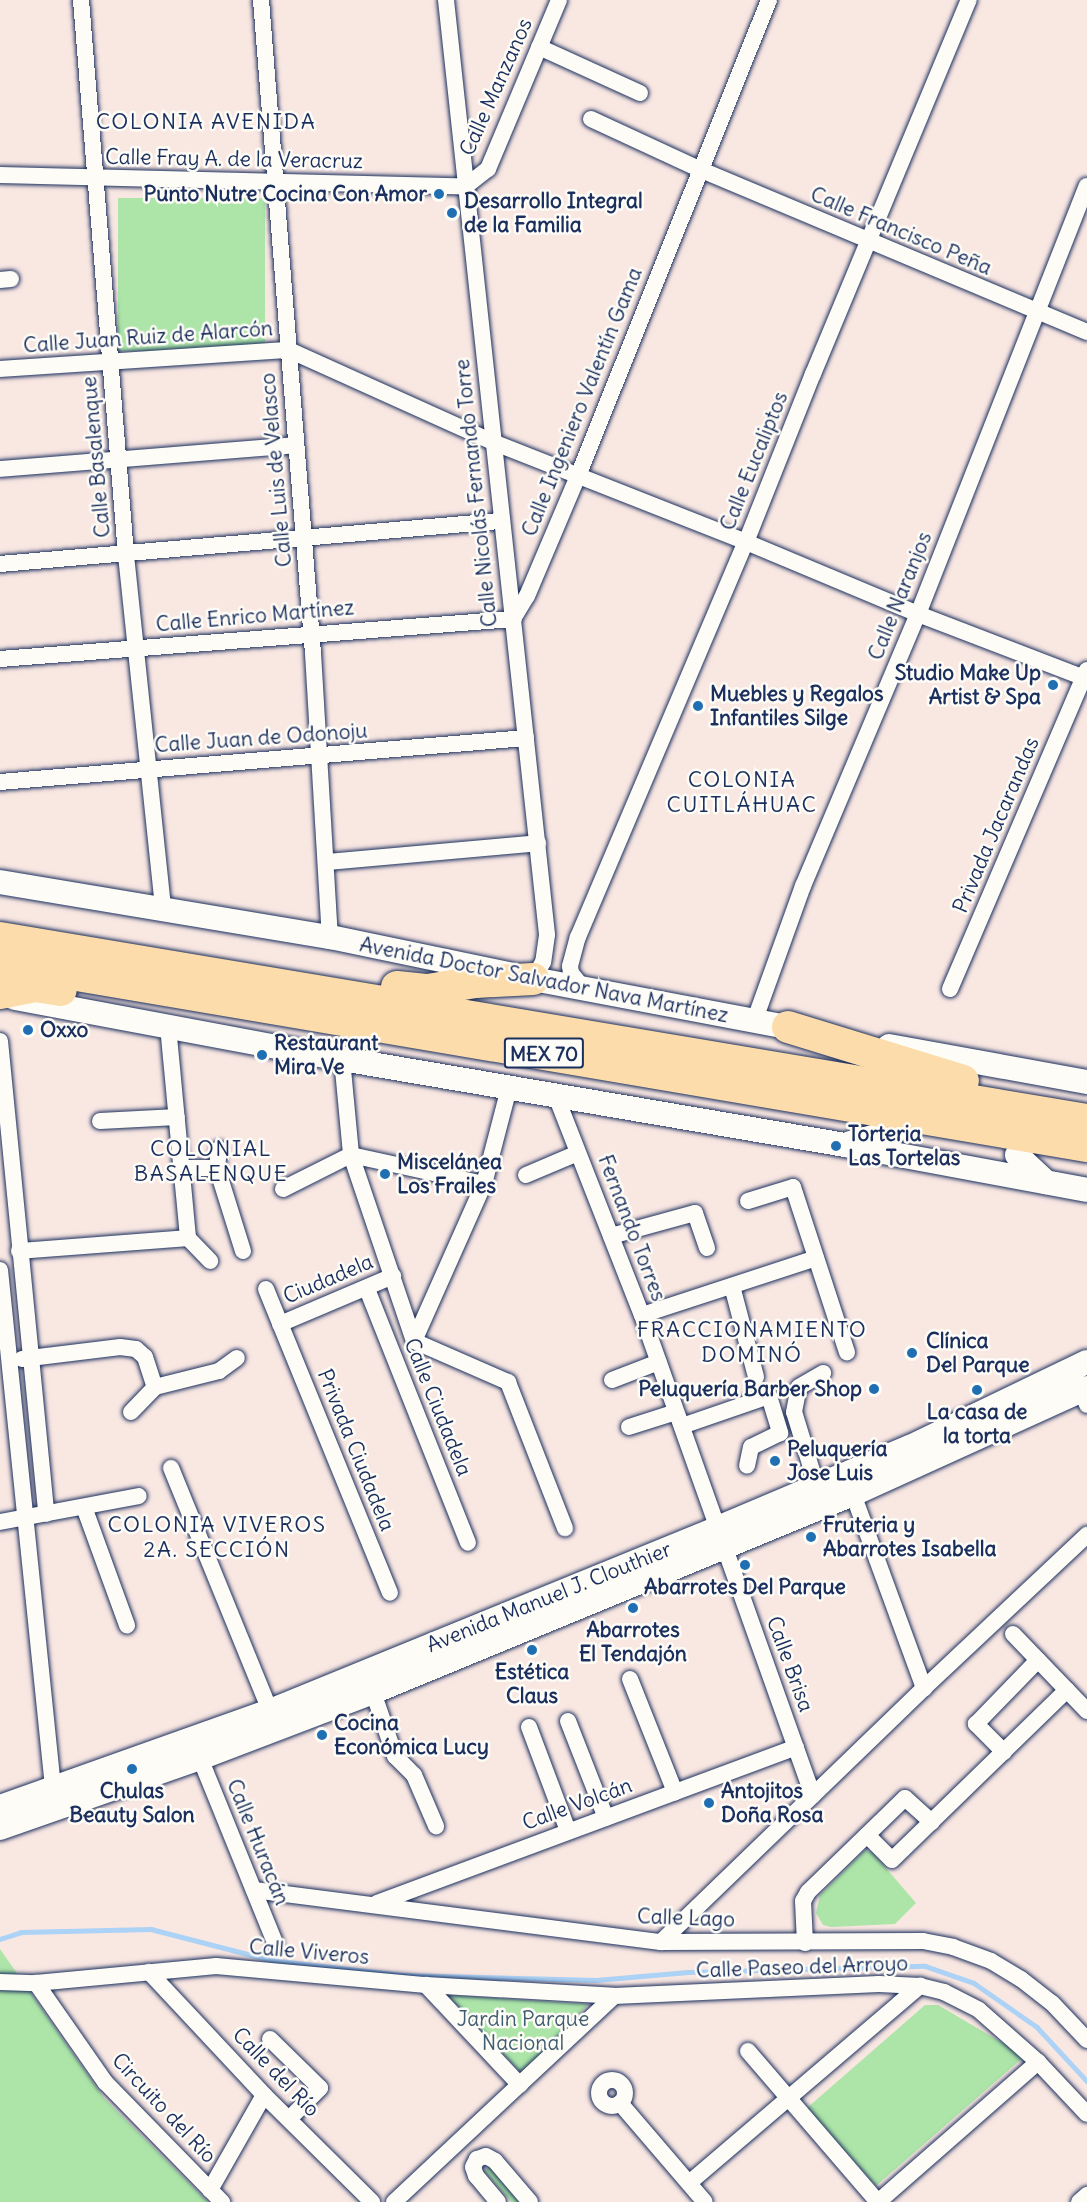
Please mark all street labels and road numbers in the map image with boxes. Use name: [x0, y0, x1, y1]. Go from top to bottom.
street label: Calle Manzanos: [454, 14, 538, 160]
street label: Calle Fray A. de la Veracruz: [105, 144, 363, 174]
street label: Calle Francisco Peña: [807, 181, 995, 281]
street label: Calle Ingeniero Valentín Gama: [516, 264, 648, 540]
street label: Calle Juan Ruiz de Alarcón: [22, 316, 274, 358]
street label: Calle Nicolás Fernando Torre: [449, 358, 503, 628]
street label: Calle Luis de Velasco: [255, 372, 297, 568]
street label: Calle Basalenque: [76, 375, 116, 539]
street label: Calle Eucaliptos: [715, 388, 793, 534]
street label: Calle Naranjos: [863, 528, 937, 664]
street label: Calle Enrico Martínez: [155, 595, 355, 637]
street label: Calle Juan de Odonoju: [154, 718, 368, 758]
street label: Privada Jacarandas: [948, 733, 1044, 917]
street label: Avenida Doctor Salvador Nava Martínez: [357, 932, 731, 1028]
road number: MEX 70: [504, 1036, 584, 1070]
street label: Fernando Torres: [592, 1151, 672, 1305]
street label: Ciudadela: [279, 1249, 377, 1309]
street label: Calle Ciudadela: [399, 1334, 477, 1480]
street label: Privada Ciudadela: [312, 1365, 400, 1535]
street label: Avenida Manuel J. Clouthier: [423, 1536, 675, 1658]
street label: Calle Brisa: [761, 1613, 819, 1715]
street label: Calle Volcán: [519, 1773, 635, 1835]
street label: Calle Huracán: [221, 1775, 295, 1909]
street label: Calle Lago: [637, 1904, 735, 1932]
street label: Calle Viveros: [248, 1934, 370, 1970]
street label: Calle Paseo del Arroyo: [695, 1951, 909, 1983]
street label: Calle del Río: [227, 2022, 325, 2122]
street label: Circuito del Río: [107, 2048, 221, 2168]

